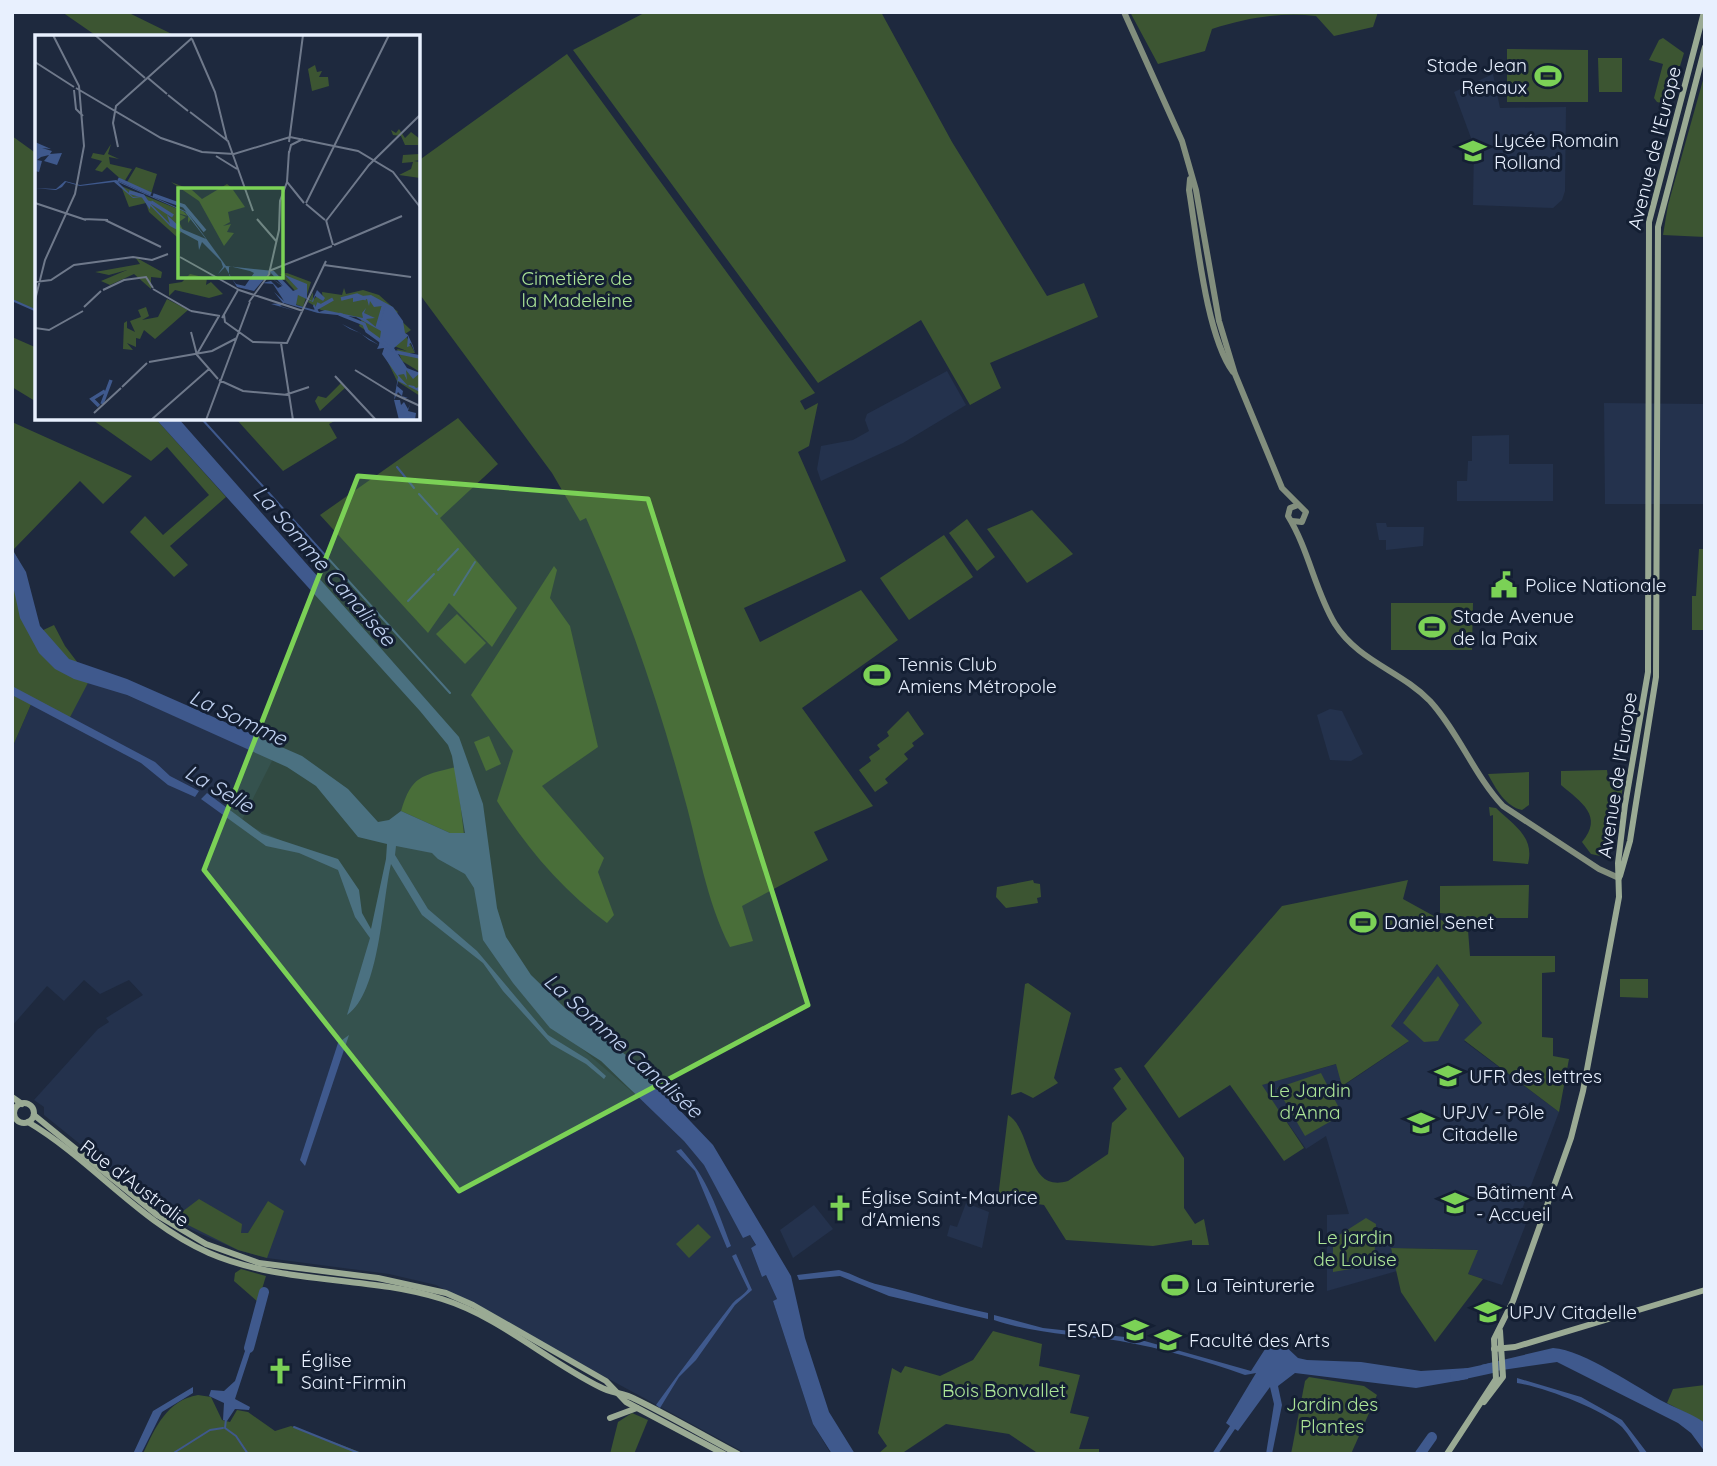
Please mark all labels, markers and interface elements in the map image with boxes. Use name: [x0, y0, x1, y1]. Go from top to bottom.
inset map: [35, 35, 420, 420]
place label: Stade Jean Renaux: [1427, 53, 1527, 99]
sports icon: Stade Jean Renaux: [1533, 61, 1563, 91]
street label: Avenue de l'Europe: [1622, 64, 1686, 232]
place label: Lycée Romain Rolland: [1494, 128, 1619, 174]
school or university icon: Lycée Romain Rolland: [1458, 136, 1488, 166]
park label: Cimetière de la Madeleine: [521, 266, 633, 312]
water label: La Somme Canalisée: [248, 480, 402, 652]
public building icon: Police Nationale: [1489, 570, 1519, 600]
place label: Police Nationale: [1525, 573, 1667, 597]
place label: Stade Avenue de la Paix: [1453, 604, 1574, 650]
sports icon: Stade Avenue de la Paix: [1417, 612, 1447, 642]
place label: Tennis Club Amiens Métropole: [898, 652, 1057, 698]
sports icon: Tennis Club Amiens Métropole: [862, 660, 892, 690]
water label: La Somme: [186, 683, 292, 751]
street label: Avenue de l'Europe: [1592, 690, 1642, 860]
water label: La Selle: [181, 758, 259, 819]
sports icon: Daniel Senet: [1348, 907, 1378, 937]
place label: Daniel Senet: [1384, 910, 1494, 934]
water label: La Somme Canalisée: [539, 967, 709, 1124]
school or university icon: UFR des lettres: [1433, 1061, 1463, 1091]
place label: UFR des lettres: [1469, 1064, 1602, 1088]
park label: Le Jardin d'Anna: [1269, 1078, 1351, 1124]
place label: UPJV - Pôle Citadelle: [1442, 1100, 1544, 1146]
school or university icon: UPJV - Pôle Citadelle: [1406, 1108, 1436, 1138]
street label: Rue d'Australie: [76, 1134, 194, 1232]
place label: Bâtiment A - Accueil: [1476, 1180, 1573, 1226]
place label: Église Saint-Maurice d'Amiens: [861, 1185, 1038, 1231]
school or university icon: Bâtiment A - Accueil: [1440, 1188, 1470, 1218]
church icon: Église Saint-Maurice d'Amiens: [825, 1193, 855, 1223]
park label: Le jardin de Louise: [1313, 1225, 1397, 1271]
sports icon: La Teinturerie: [1160, 1270, 1190, 1300]
place label: La Teinturerie: [1196, 1273, 1315, 1297]
school or university icon: UPJV Citadelle: [1473, 1297, 1503, 1327]
place label: UPJV Citadelle: [1509, 1300, 1637, 1324]
school or university icon: ESAD: [1120, 1315, 1150, 1345]
place label: ESAD: [1067, 1318, 1114, 1342]
school or university icon: Faculté des Arts: [1153, 1325, 1183, 1355]
place label: Faculté des Arts: [1189, 1328, 1330, 1352]
place label: Église Saint-Firmin: [301, 1348, 407, 1394]
church icon: Église Saint-Firmin: [265, 1356, 295, 1386]
park label: Bois Bonvallet: [942, 1378, 1066, 1402]
park label: Jardin des Plantes: [1286, 1392, 1378, 1438]

